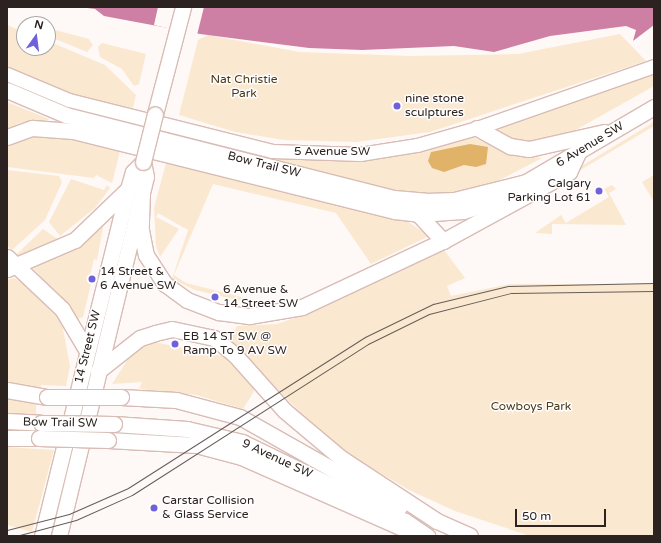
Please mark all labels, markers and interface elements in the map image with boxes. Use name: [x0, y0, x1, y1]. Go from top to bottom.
north arrow: [16, 16, 56, 56]
text: N: [33, 17, 45, 32]
park label: Nat Christie Park: [210, 73, 278, 101]
place label: nine stone sculptures: [405, 92, 464, 120]
marker: nine stone sculptures: [392, 101, 402, 111]
street label: 6 Avenue SW: [554, 119, 626, 171]
street label: 5 Avenue SW: [294, 145, 370, 159]
street label: Bow Trail SW: [226, 149, 302, 181]
place label: Calgary Parking Lot 61: [507, 177, 591, 205]
marker: Calgary Parking Lot 61: [594, 186, 604, 196]
place label: 14 Street & 6 Avenue SW: [100, 265, 176, 293]
marker: 14 Street & 6 Avenue SW: [87, 274, 97, 284]
place label: 6 Avenue & 14 Street SW: [223, 283, 298, 311]
marker: 6 Avenue & 14 Street SW: [210, 292, 220, 302]
street label: 14 Street SW: [72, 309, 104, 385]
place label: EB 14 ST SW @ Ramp To 9 AV SW: [183, 330, 287, 358]
marker: EB 14 ST SW @ Ramp To 9 AV SW: [170, 339, 180, 349]
park label: Cowboys Park: [491, 400, 571, 414]
street label: Bow Trail SW: [23, 415, 97, 431]
street label: 9 Avenue SW: [239, 436, 315, 482]
place label: Carstar Collision & Glass Service: [162, 494, 254, 522]
scale bar: [517, 501, 608, 527]
marker: Carstar Collision & Glass Service: [149, 503, 159, 513]
text: 50 m: [522, 509, 551, 523]

